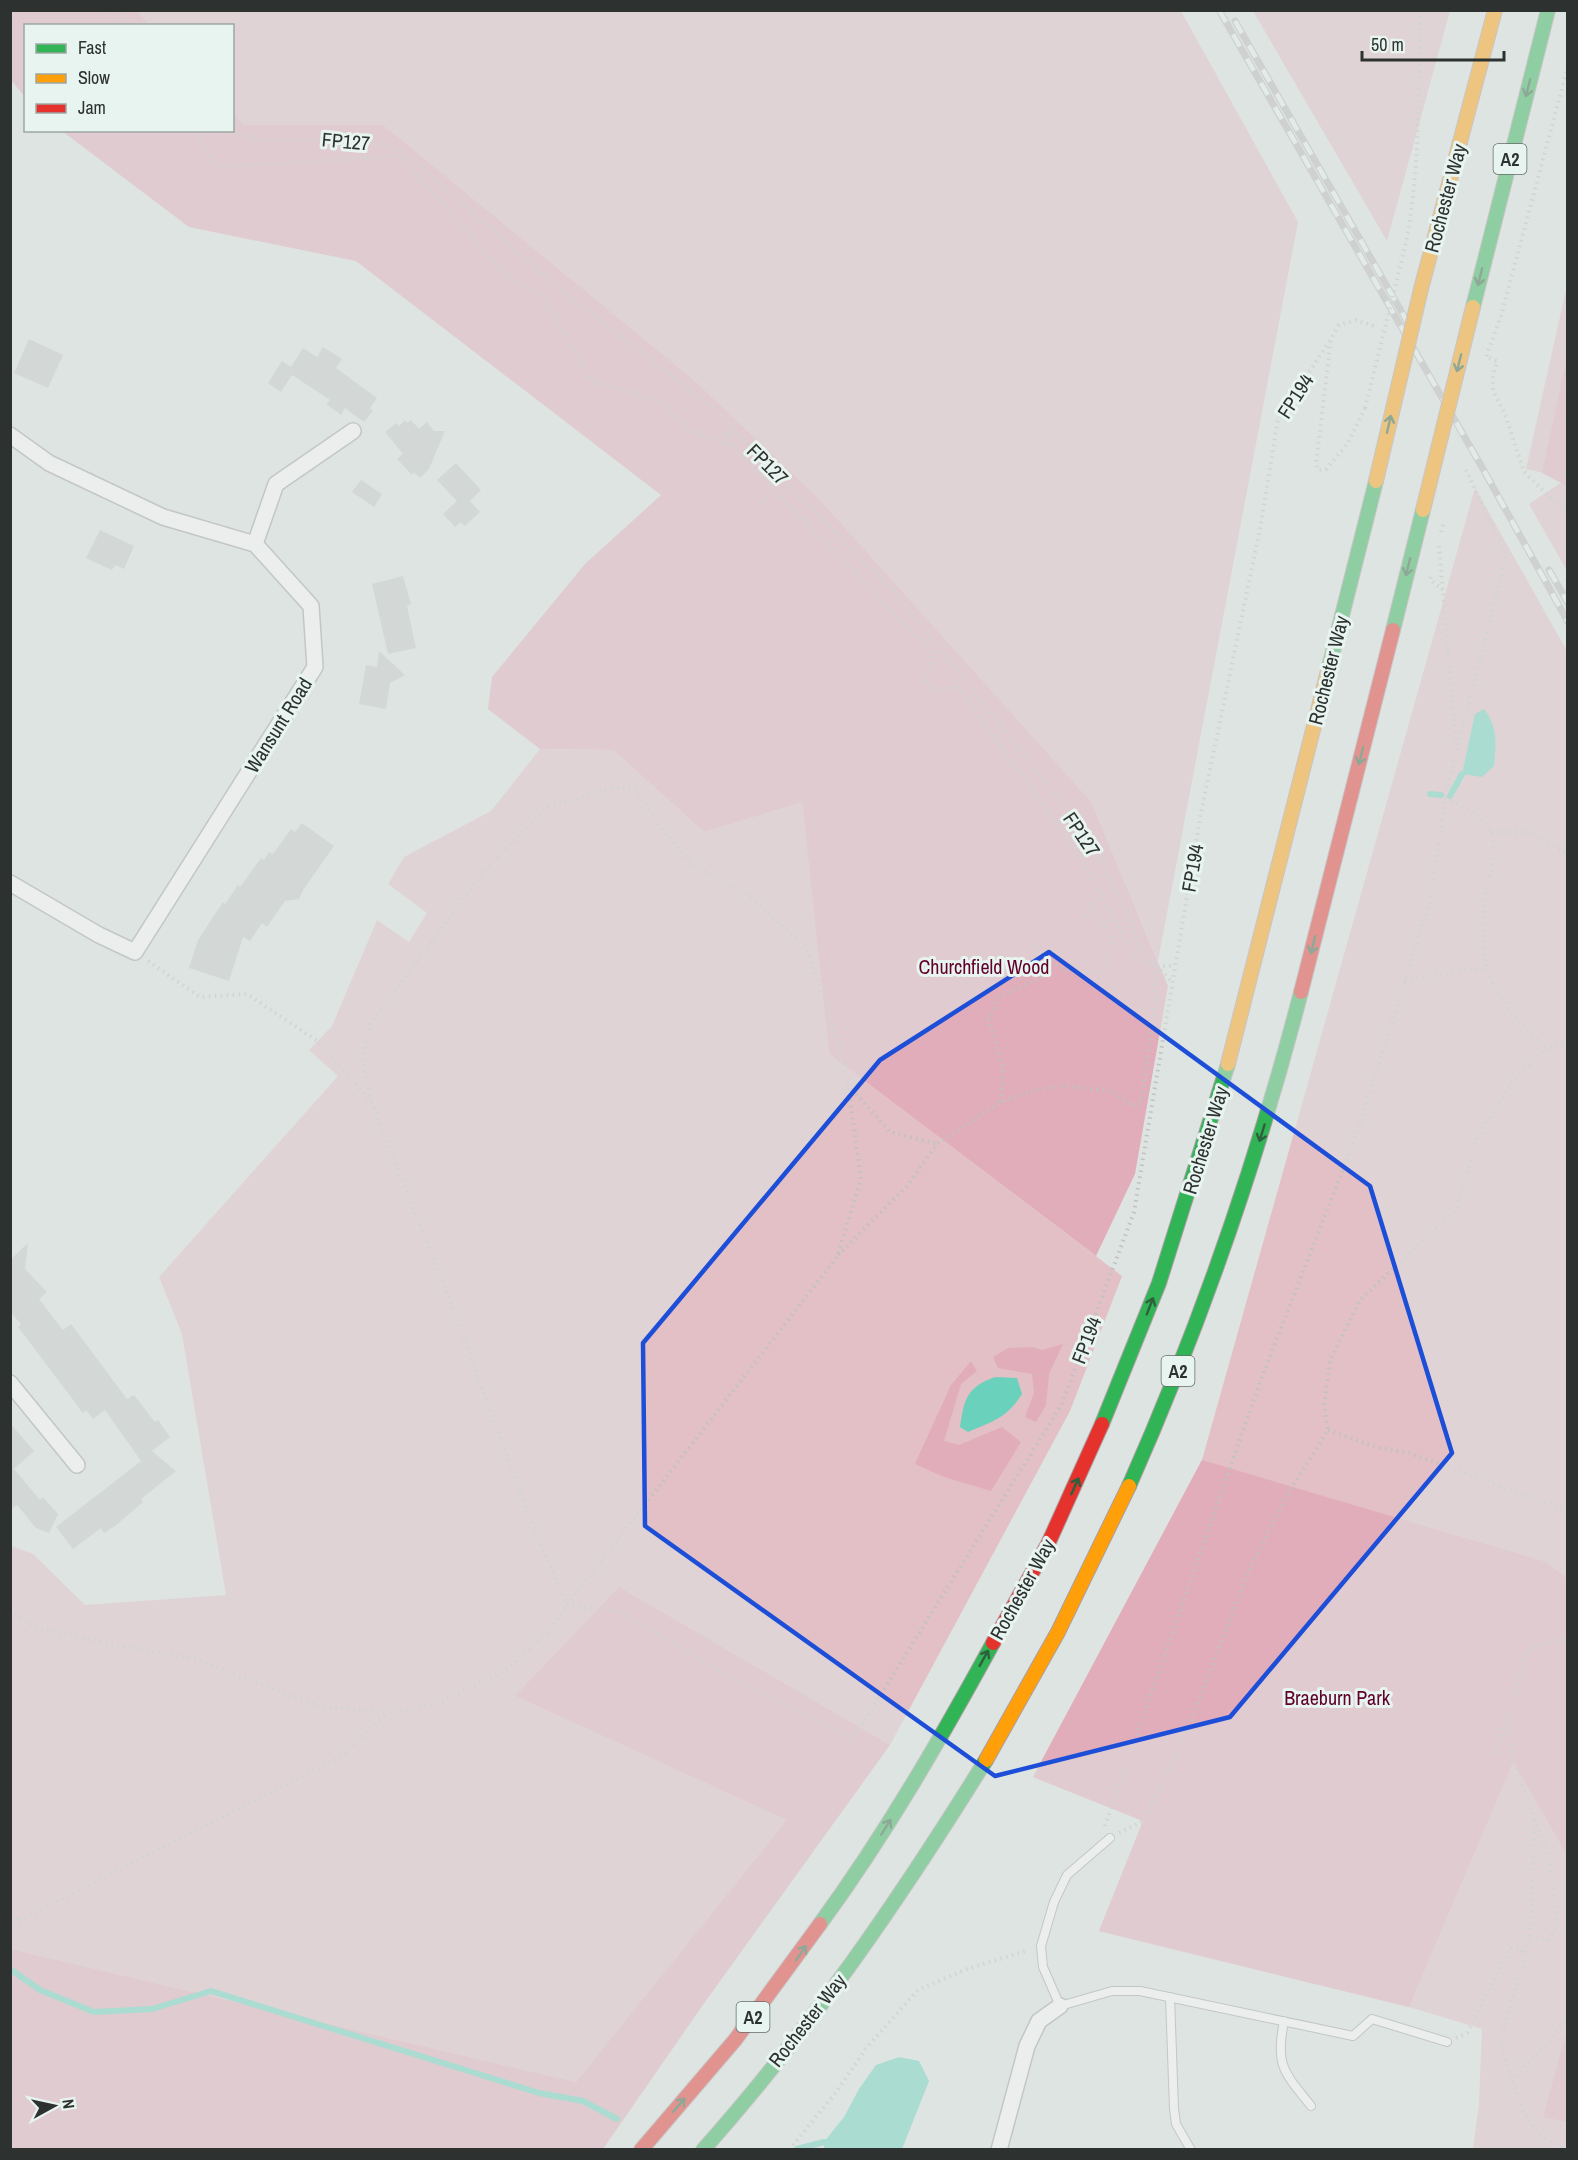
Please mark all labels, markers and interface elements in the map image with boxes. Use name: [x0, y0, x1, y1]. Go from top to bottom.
legend: [24, 24, 234, 132]
scale bar: [1362, 24, 1504, 62]
text: 50 m: [1371, 32, 1404, 57]
text: Fast: [78, 35, 106, 60]
text: Slow: [78, 65, 110, 90]
one-way arrow: [1522, 78, 1534, 97]
text: Jam: [78, 95, 106, 120]
street label: FP127: [321, 125, 371, 157]
street label: Rochester Way: [1418, 140, 1473, 255]
road number: A2: [1494, 144, 1526, 174]
one-way arrow: [1474, 267, 1486, 286]
one-way arrow: [1452, 354, 1464, 373]
street label: FP194: [1271, 368, 1319, 424]
one-way arrow: [1384, 415, 1395, 434]
street label: FP127: [741, 437, 795, 491]
one-way arrow: [1402, 557, 1414, 576]
street label: Rochester Way: [1301, 612, 1355, 727]
street label: Wansunt Road: [238, 672, 318, 778]
one-way arrow: [1354, 746, 1366, 765]
street label: FP127: [1057, 806, 1107, 862]
street label: FP194: [1175, 842, 1209, 894]
one-way arrow: [1307, 935, 1318, 954]
park label: Churchfield Wood: [919, 953, 1049, 980]
street label: Rochester Way: [1176, 1082, 1234, 1197]
one-way arrow: [1256, 1123, 1267, 1142]
one-way arrow: [1145, 1297, 1156, 1316]
street label: FP194: [1065, 1313, 1107, 1367]
road number: A2: [1162, 1356, 1194, 1386]
one-way arrow: [1069, 1477, 1081, 1495]
street label: Rochester Way: [983, 1533, 1061, 1644]
one-way arrow: [979, 1650, 990, 1668]
park label: Braeburn Park: [1284, 1684, 1391, 1711]
one-way arrow: [881, 1819, 893, 1836]
one-way arrow: [795, 1946, 807, 1962]
street label: Rochester Way: [762, 1967, 852, 2072]
road number: A2: [736, 2002, 770, 2032]
north arrow: [24, 2076, 84, 2136]
text: N: [57, 2098, 80, 2110]
one-way arrow: [672, 2098, 686, 2113]

